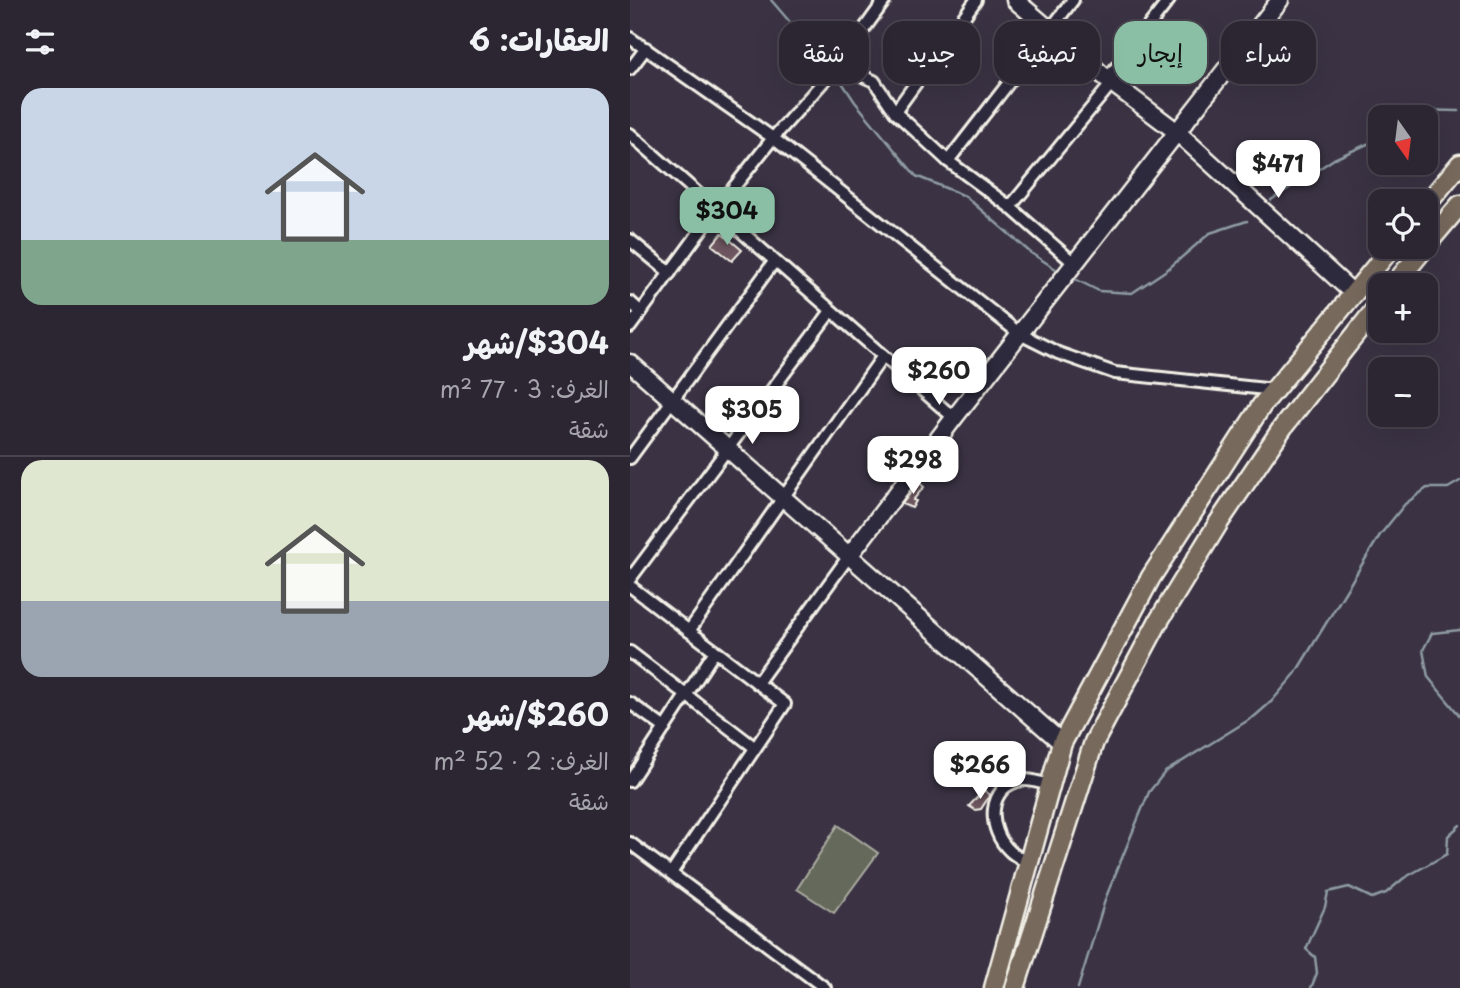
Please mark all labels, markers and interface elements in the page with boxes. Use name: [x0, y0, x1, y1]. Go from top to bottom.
text: العقارات: 6: [469, 16, 609, 61]
chip: شقة: [779, 21, 869, 84]
chip: جديد: [883, 21, 980, 84]
chip: تصفية: [994, 21, 1100, 84]
chip: إيجار: [1114, 21, 1207, 84]
chip: شراء: [1221, 21, 1316, 84]
icon: filters: [21, 23, 59, 61]
north arrow: [1368, 105, 1438, 175]
map controls: [1368, 105, 1438, 427]
icon: home: [252, 134, 378, 260]
pin: $471: [1237, 140, 1319, 200]
text: $471: [1252, 145, 1304, 180]
pin: $304: [686, 188, 768, 247]
button: locate: [1368, 189, 1438, 259]
text: $304: [696, 192, 758, 227]
button: +: [1368, 273, 1438, 343]
text: $304/شهر: [465, 319, 609, 364]
pin: $260: [898, 348, 980, 407]
text: $260: [908, 352, 970, 387]
button: −: [1368, 357, 1438, 427]
text: الغرف: 3 · 77 m²: [440, 371, 609, 406]
pin: $305: [711, 386, 793, 446]
text: $305: [721, 391, 783, 426]
text: شقة: [569, 411, 609, 446]
pin: $298: [872, 436, 954, 496]
text: $298: [883, 441, 943, 476]
icon: home: [252, 506, 378, 632]
text: $260/شهر: [465, 691, 609, 736]
pin: $266: [939, 742, 1021, 801]
text: الغرف: 2 · 52 m²: [434, 743, 609, 778]
text: $266: [950, 746, 1010, 781]
text: شقة: [569, 783, 609, 818]

